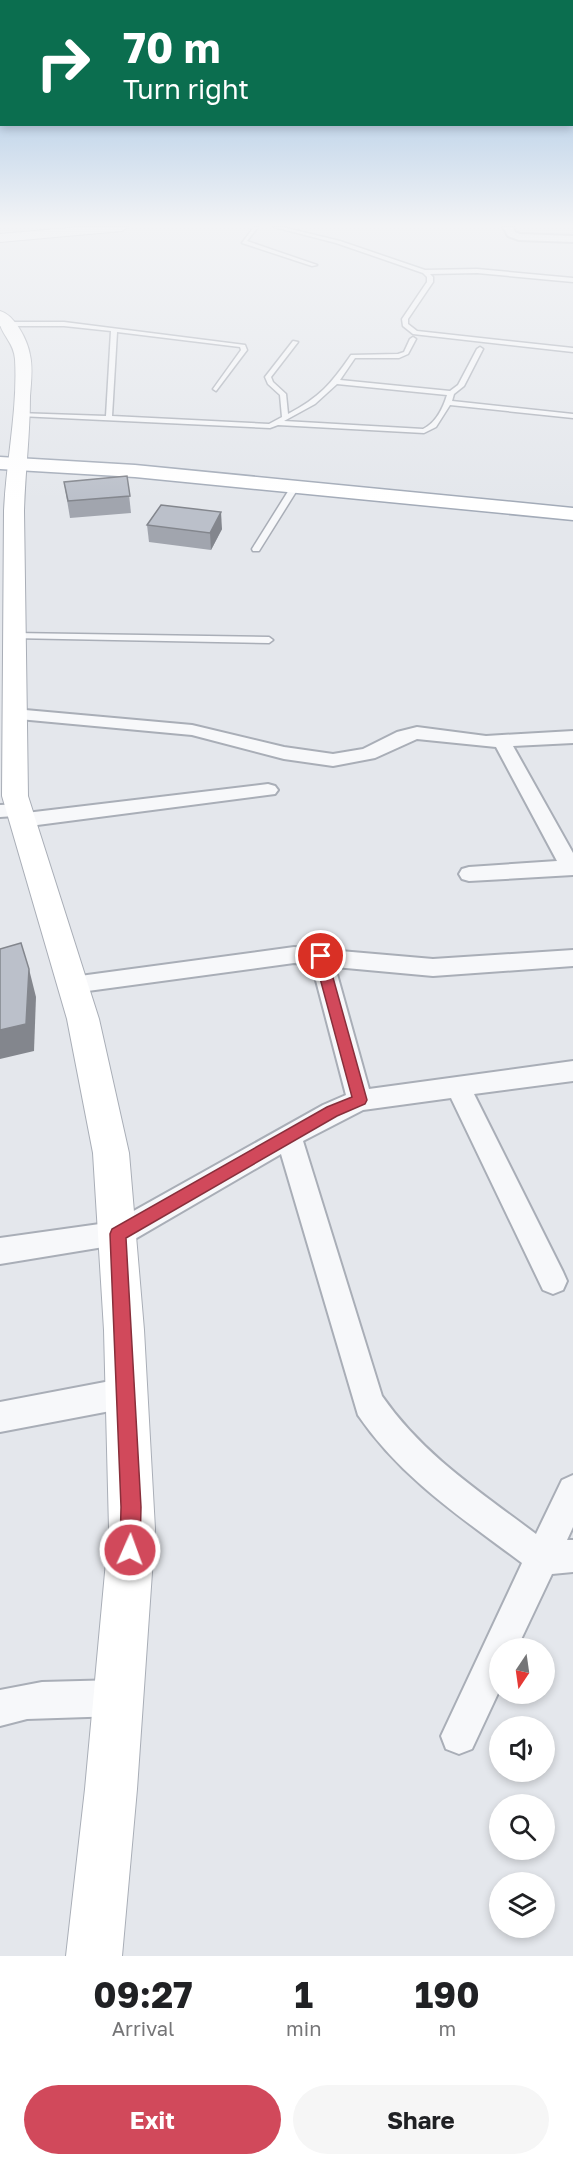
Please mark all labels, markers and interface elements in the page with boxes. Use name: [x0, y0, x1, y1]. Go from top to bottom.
text: 70 m: [123, 22, 220, 72]
icon: right: [24, 24, 102, 102]
text: Turn right: [123, 73, 249, 105]
pin: [295, 930, 346, 981]
icon: arrive: [304, 939, 337, 972]
position arrow: [98, 1518, 162, 1582]
north arrow: [489, 1638, 555, 1704]
map controls: [489, 1638, 555, 1938]
button: sound: [489, 1716, 555, 1782]
button: search: [489, 1794, 555, 1860]
button: layers: [489, 1872, 555, 1938]
text: 09:27: [93, 1973, 193, 2016]
text: 1: [295, 1973, 313, 2016]
text: 190: [415, 1973, 480, 2016]
text: Arrival: [112, 2016, 174, 2040]
text: min: [286, 2016, 321, 2040]
text: m: [438, 2016, 456, 2040]
button: Exit: [24, 2085, 281, 2154]
button: Share: [293, 2085, 549, 2154]

